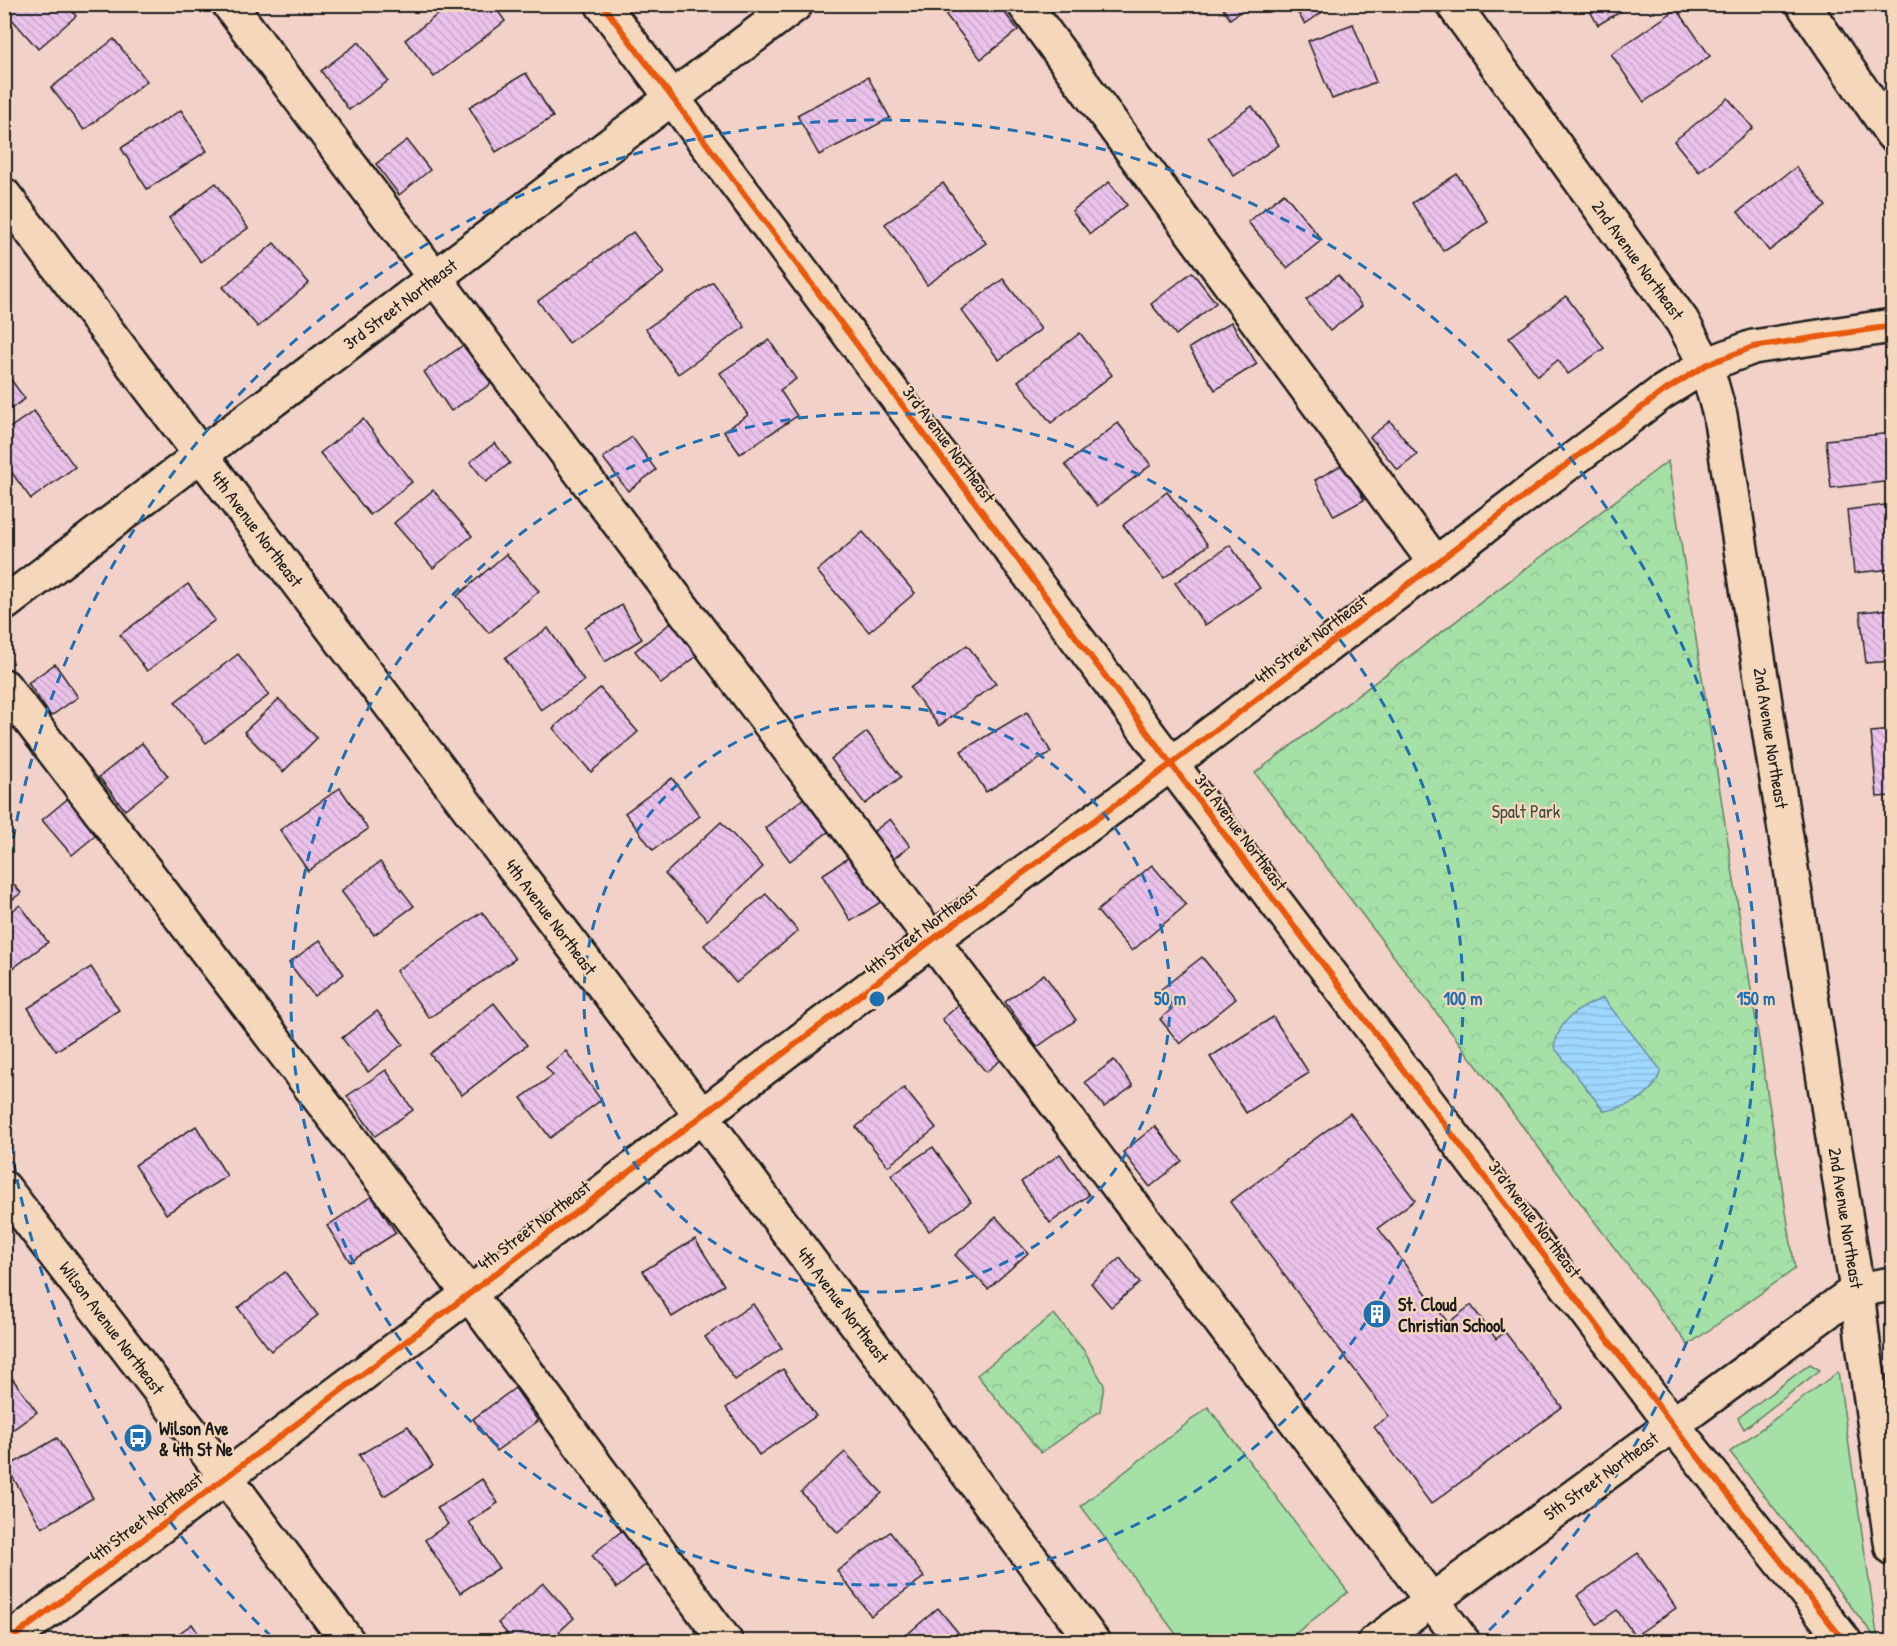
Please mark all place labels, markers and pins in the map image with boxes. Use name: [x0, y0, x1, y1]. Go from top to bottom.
centre of rings: [867, 989, 887, 1009]
place label: St. Cloud Christian School: [1398, 1292, 1506, 1338]
building icon: St. Cloud Christian School: [1361, 1298, 1393, 1330]
place label: Wilson Ave & 4th St Ne: [159, 1416, 233, 1462]
bus stop icon: Wilson Ave & 4th St Ne: [122, 1422, 154, 1454]

